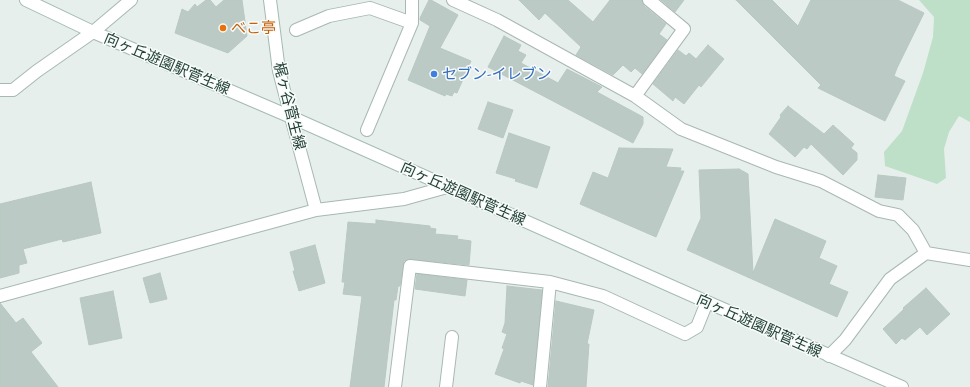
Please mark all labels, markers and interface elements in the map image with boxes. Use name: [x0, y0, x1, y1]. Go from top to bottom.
place label: べこ亭: [231, 19, 276, 37]
marker: べこ亭: [218, 23, 228, 33]
street label: 向ヶ丘遊園駅菅生線: [101, 29, 233, 99]
street label: 梶ヶ谷菅生線: [269, 60, 309, 152]
place label: セブン-イレブン: [442, 65, 552, 83]
marker: セブン-イレブン: [429, 69, 439, 79]
street label: 向ヶ丘遊園駅菅生線: [398, 158, 528, 230]
street label: 向ヶ丘遊園駅菅生線: [694, 290, 824, 362]

